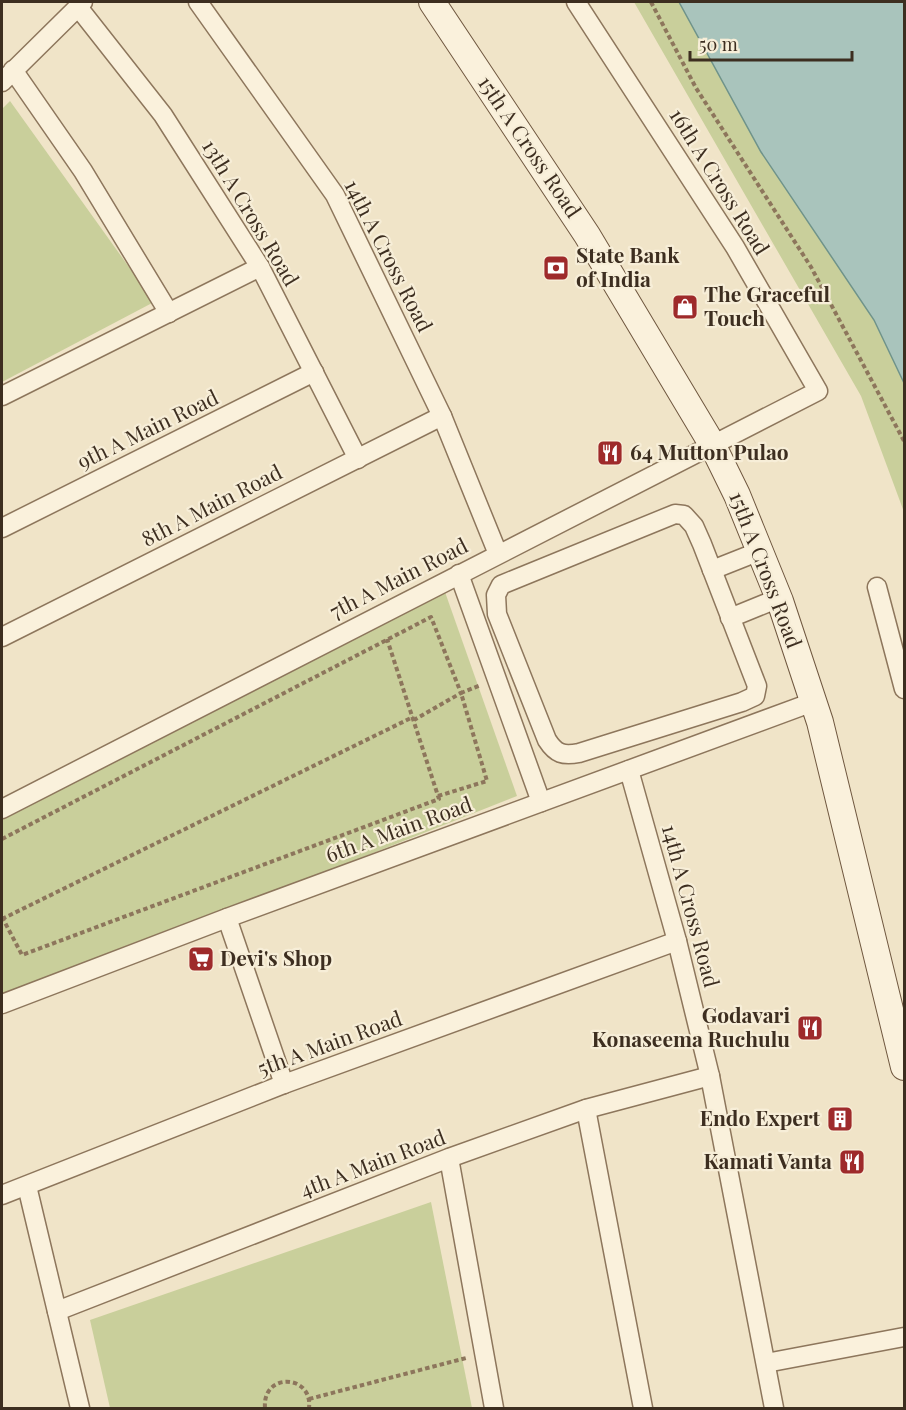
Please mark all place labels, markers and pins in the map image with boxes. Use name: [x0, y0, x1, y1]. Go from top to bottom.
place label: State Bank of India: [576, 240, 680, 292]
bank icon: State Bank of India: [541, 253, 571, 283]
place label: The Graceful Touch: [704, 279, 830, 331]
shop icon: The Graceful Touch: [670, 292, 700, 322]
place label: 64 Mutton Pulao: [630, 437, 789, 465]
restaurant icon: 64 Mutton Pulao: [595, 438, 625, 468]
place label: Devi's Shop: [220, 943, 332, 971]
supermarket icon: Devi's Shop: [186, 944, 216, 974]
place label: Godavari Konaseema Ruchulu: [592, 1000, 790, 1052]
restaurant icon: Godavari Konaseema Ruchulu: [795, 1013, 825, 1043]
place label: Endo Expert: [700, 1103, 821, 1131]
building icon: Endo Expert: [825, 1104, 855, 1134]
place label: Kamati Vanta: [704, 1146, 832, 1174]
restaurant icon: Kamati Vanta: [837, 1147, 867, 1177]

